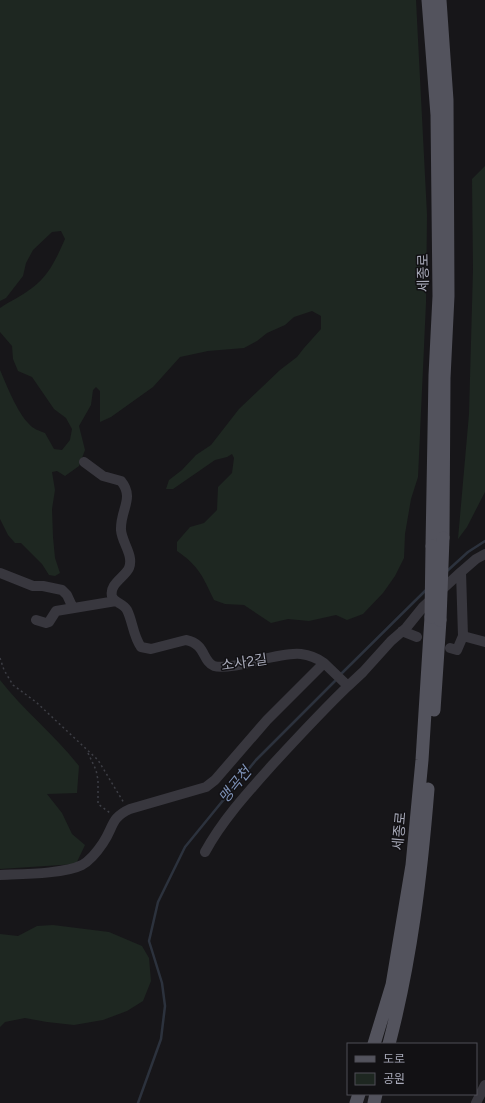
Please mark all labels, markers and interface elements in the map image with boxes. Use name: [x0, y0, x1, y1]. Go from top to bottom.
street label: 세종로: [415, 253, 432, 292]
street label: 소사2길: [220, 651, 268, 674]
water label: 맹곡천: [215, 762, 256, 807]
street label: 세종로: [389, 811, 410, 851]
legend: [347, 1043, 477, 1095]
text: 도로: [383, 1052, 405, 1066]
text: 공원: [383, 1072, 405, 1086]

